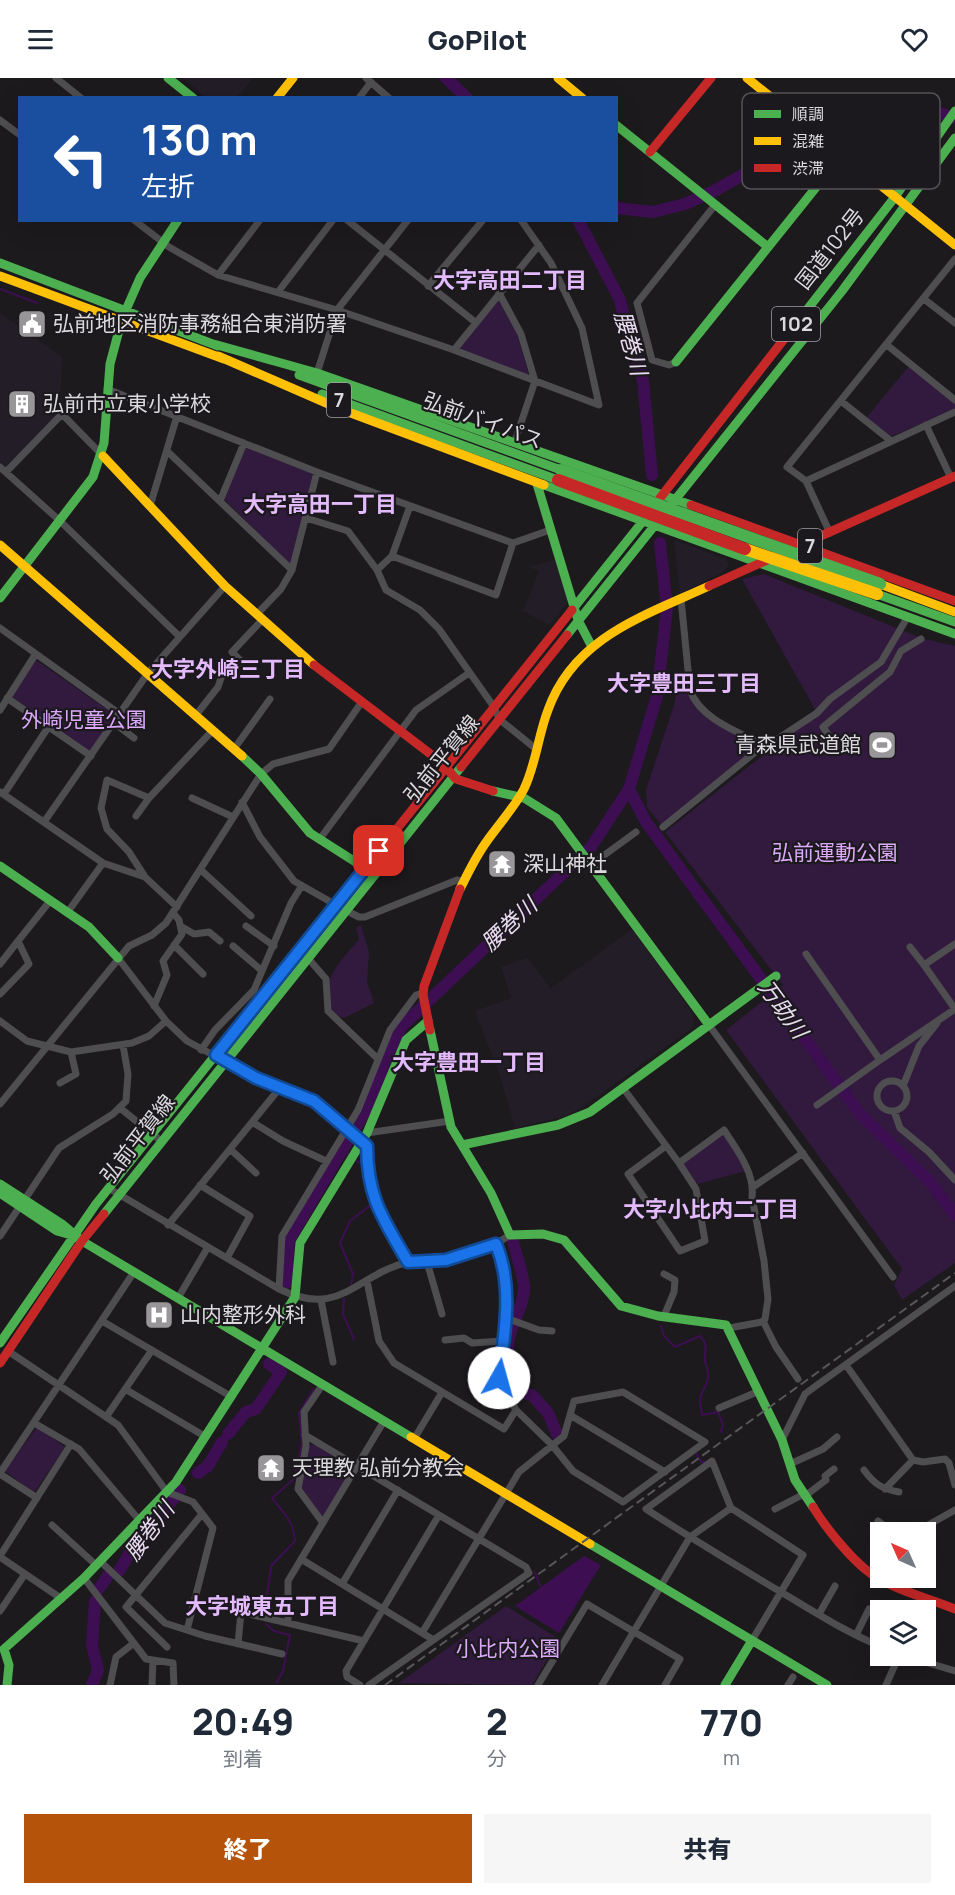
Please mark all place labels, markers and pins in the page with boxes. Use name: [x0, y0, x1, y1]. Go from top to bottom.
public building icon: 弘前地区消防事務組合東消防署: [16, 308, 48, 340]
place label: 弘前地区消防事務組合東消防署: [53, 309, 347, 337]
building icon: 弘前市立東小学校: [6, 388, 38, 420]
place label: 弘前市立東小学校: [43, 389, 211, 417]
sports icon: 青森県武道館: [866, 729, 898, 761]
place label: 青森県武道館: [735, 730, 861, 758]
pin: [353, 825, 404, 876]
temple icon: 深山神社: [486, 848, 518, 880]
place label: 深山神社: [523, 849, 607, 877]
hospital icon: 山内整形外科: [143, 1299, 175, 1331]
place label: 山内整形外科: [180, 1300, 306, 1328]
temple icon: 天理教 弘前分教会: [255, 1452, 287, 1484]
place label: 天理教 弘前分教会: [292, 1453, 464, 1481]

